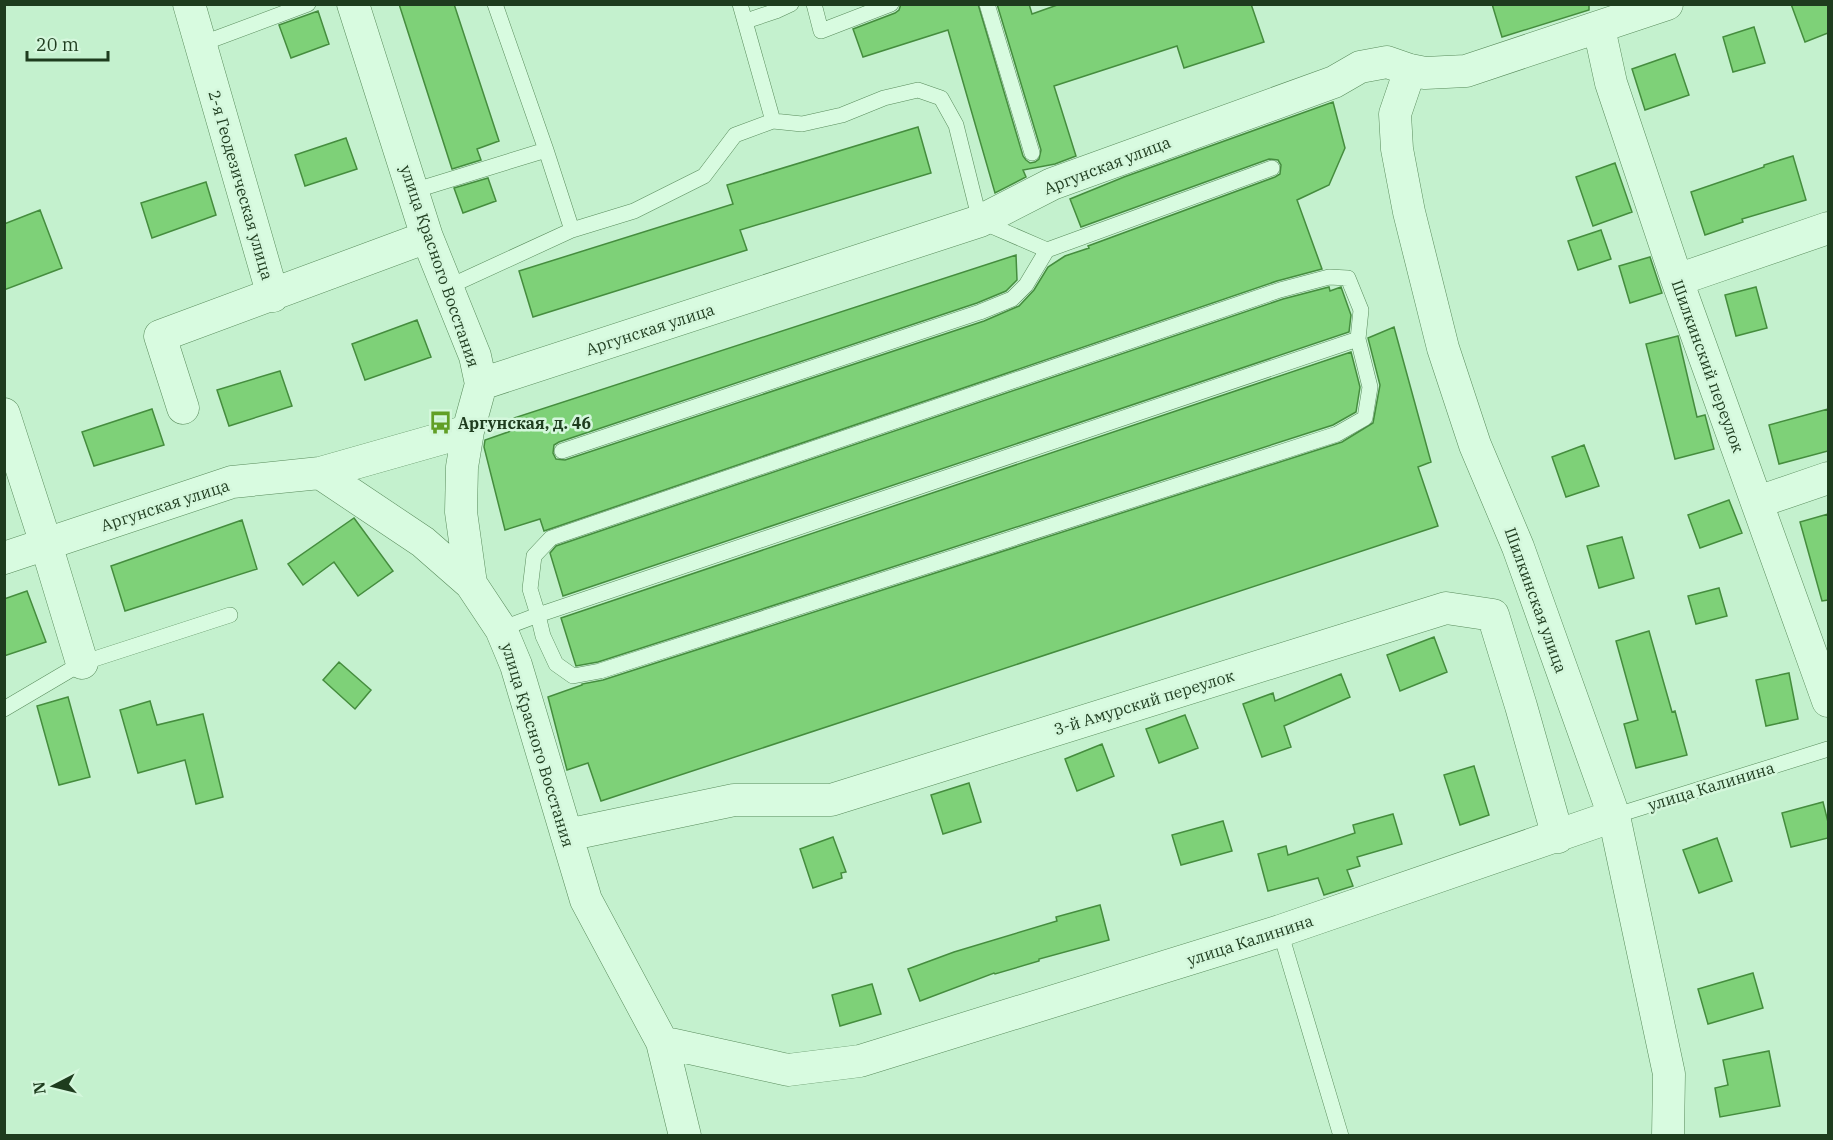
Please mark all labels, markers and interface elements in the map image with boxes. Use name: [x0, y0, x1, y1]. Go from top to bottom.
scale bar: [27, 24, 108, 62]
text: 20 m: [36, 33, 79, 56]
street label: 2-я Геодезическая улица: [204, 88, 278, 282]
street label: Аргунская улица: [1041, 132, 1173, 198]
street label: улица Красного Восстания: [396, 162, 484, 370]
street label: Шилкинский переулок: [1667, 277, 1749, 456]
street label: Аргунская улица: [583, 299, 717, 359]
bus stop icon: Аргунская, д. 46: [427, 410, 453, 436]
place label: Аргунская, д. 46: [458, 413, 591, 433]
street label: Аргунская улица: [98, 475, 232, 535]
street label: Шилкинская улица: [1500, 525, 1572, 676]
street label: улица Красного Восстания: [497, 640, 579, 850]
street label: 3-й Амурский переулок: [1051, 665, 1237, 739]
street label: улица Калинина: [1645, 757, 1777, 815]
street label: улица Калинина: [1184, 910, 1316, 970]
north arrow: [24, 1056, 84, 1116]
text: N: [28, 1080, 50, 1095]

